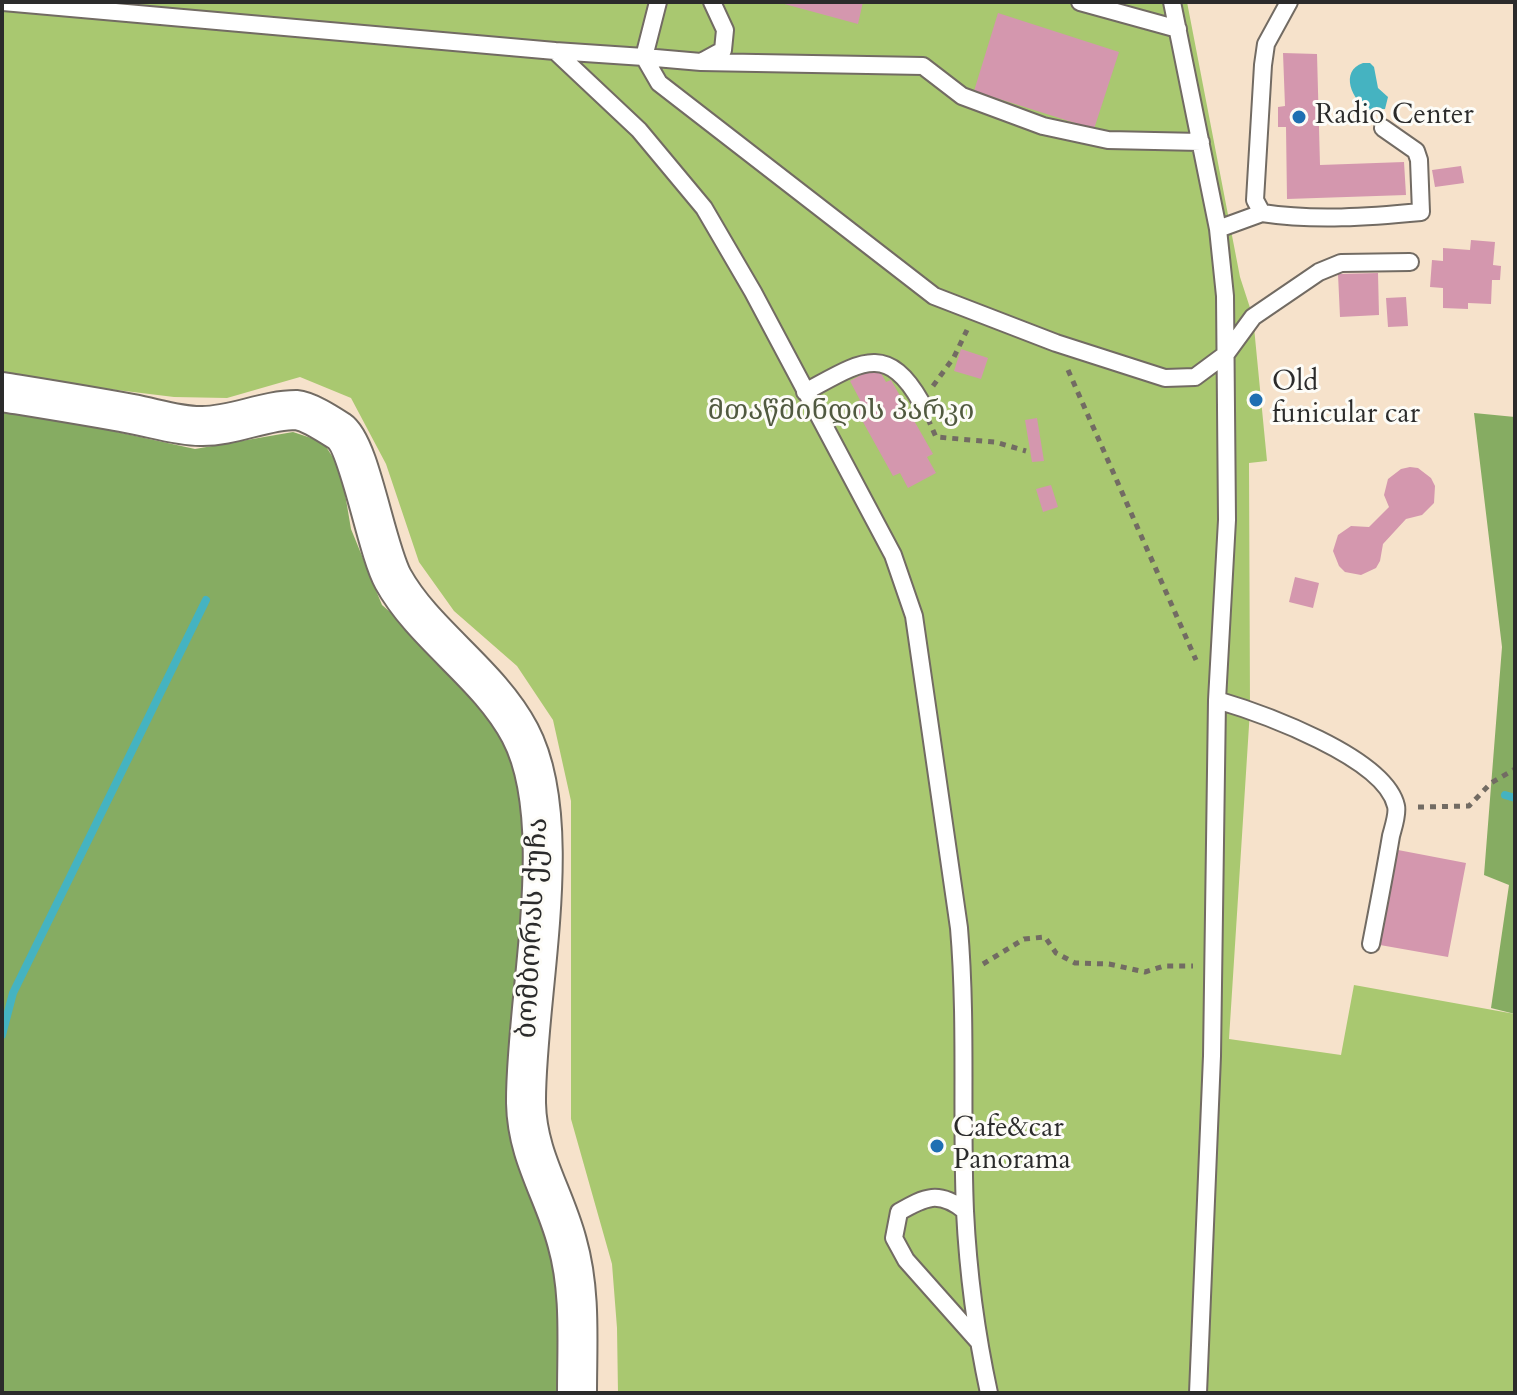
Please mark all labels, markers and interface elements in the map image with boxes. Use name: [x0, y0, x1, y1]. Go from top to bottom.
place label: Radio Center: [1315, 100, 1474, 134]
marker: Radio Center: [1290, 108, 1308, 126]
place label: Old funicular car: [1272, 367, 1420, 433]
marker: Old funicular car: [1247, 391, 1265, 409]
park label: მთაწმინდის პარკი: [708, 396, 974, 430]
street label: ბომბორას ქუჩა: [511, 817, 557, 1039]
place label: Cafe&car Panorama: [953, 1113, 1071, 1179]
marker: Cafe&car Panorama: [928, 1137, 946, 1155]

